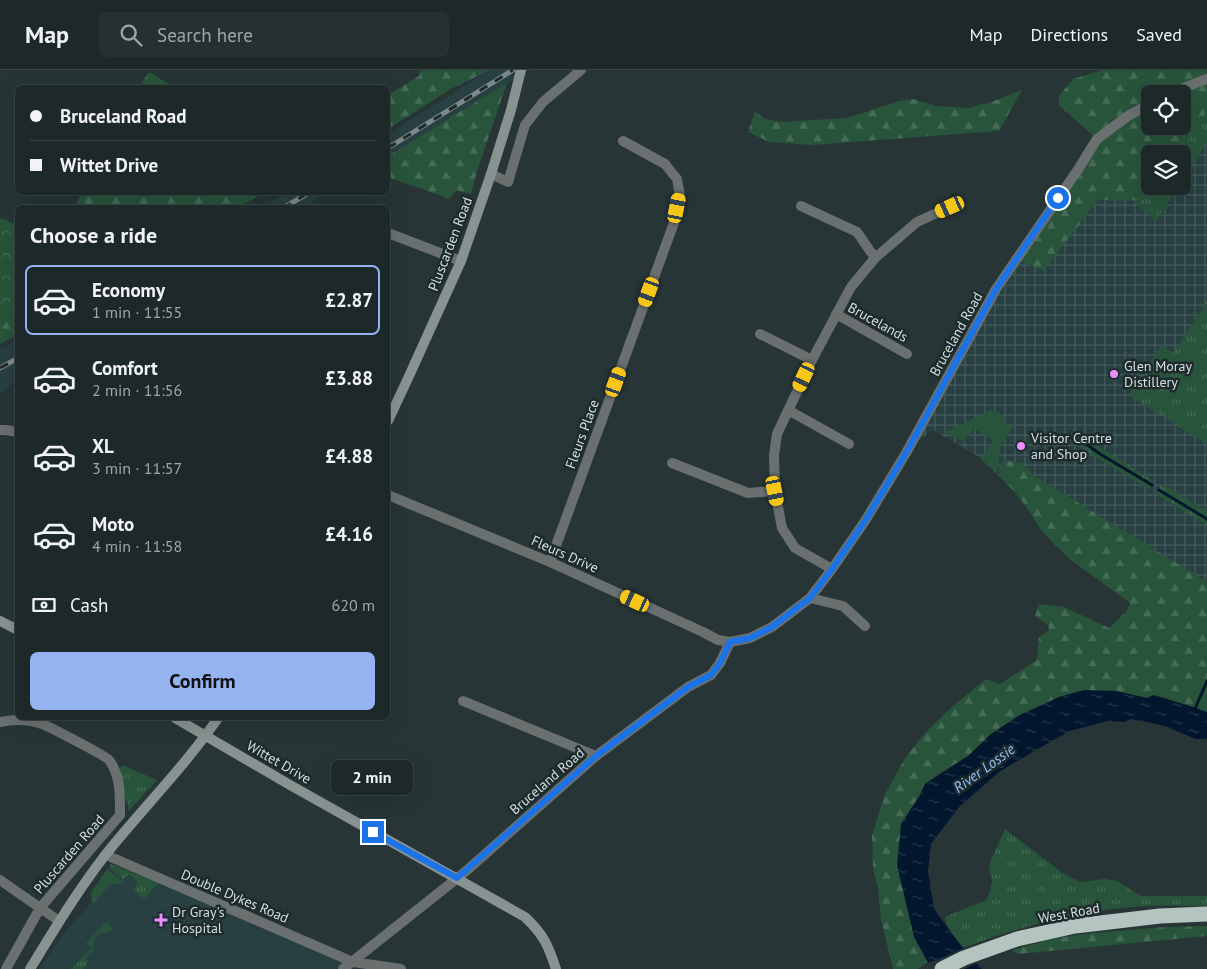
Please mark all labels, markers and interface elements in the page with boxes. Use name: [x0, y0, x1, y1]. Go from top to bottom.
search box: [99, 12, 449, 57]
text: Map: [25, 19, 69, 50]
icon: search: [117, 21, 145, 49]
text: Search here: [157, 23, 253, 47]
text: Map: [970, 23, 1002, 46]
text: Directions: [1030, 23, 1108, 46]
text: Saved: [1136, 23, 1182, 46]
map controls: [1141, 85, 1191, 195]
button: locate: [1141, 85, 1191, 135]
text: Bruceland Road: [60, 104, 186, 128]
button: layers: [1141, 145, 1191, 195]
text: Wittet Drive: [60, 153, 158, 177]
route start: [1047, 187, 1069, 209]
car: [666, 192, 687, 224]
car: [933, 194, 966, 220]
street label: Pluscarden Road: [424, 195, 476, 293]
text: Choose a ride: [30, 221, 157, 249]
car: [636, 275, 661, 309]
icon: car: [32, 278, 77, 323]
text: Economy: [92, 278, 165, 302]
text: £2.87: [325, 288, 373, 312]
street label: Bruceland Road: [926, 289, 986, 379]
street label: Brucelands: [845, 298, 911, 346]
text: 1 min · 11:55: [92, 302, 182, 322]
icon: car: [32, 356, 77, 401]
text: Comfort: [92, 356, 158, 380]
place label: Glen Moray Distillery: [1124, 357, 1192, 391]
car: [790, 360, 817, 394]
car: [603, 365, 628, 399]
text: £3.88: [325, 366, 373, 390]
marker: Glen Moray Distillery: [1108, 368, 1120, 380]
text: 2 min · 11:56: [92, 380, 182, 400]
street label: Fleurs Place: [561, 397, 603, 471]
place label: Visitor Centre and Shop: [1030, 429, 1112, 463]
icon: car: [32, 434, 77, 479]
text: XL: [92, 434, 114, 458]
marker: Visitor Centre and Shop: [1015, 440, 1027, 452]
text: £4.88: [325, 444, 373, 468]
text: 3 min · 11:57: [92, 458, 182, 478]
car: [764, 475, 785, 507]
icon: car: [32, 512, 77, 557]
text: Moto: [92, 512, 134, 536]
text: £4.16: [325, 522, 373, 546]
street label: Fleurs Drive: [529, 531, 601, 577]
text: 4 min · 11:58: [92, 536, 182, 556]
car: [618, 588, 651, 614]
icon: cash: [30, 591, 58, 619]
text: Cash: [70, 593, 108, 617]
text: 620 m: [332, 595, 375, 615]
button: Confirm: [30, 652, 375, 710]
street label: Wittet Drive: [243, 736, 315, 788]
water label: River Lossie: [949, 739, 1019, 797]
street label: Bruceland Road: [506, 744, 588, 818]
callout: 2 min: [332, 760, 414, 794]
text: 2 min: [352, 767, 392, 787]
street label: Pluscarden Road: [30, 811, 108, 897]
route end: [362, 821, 384, 843]
street label: Double Dykes Road: [179, 865, 291, 927]
street label: West Road: [1037, 899, 1101, 927]
place label: Dr Gray's Hospital: [172, 903, 225, 937]
marker: Dr Gray's Hospital: [154, 913, 168, 927]

